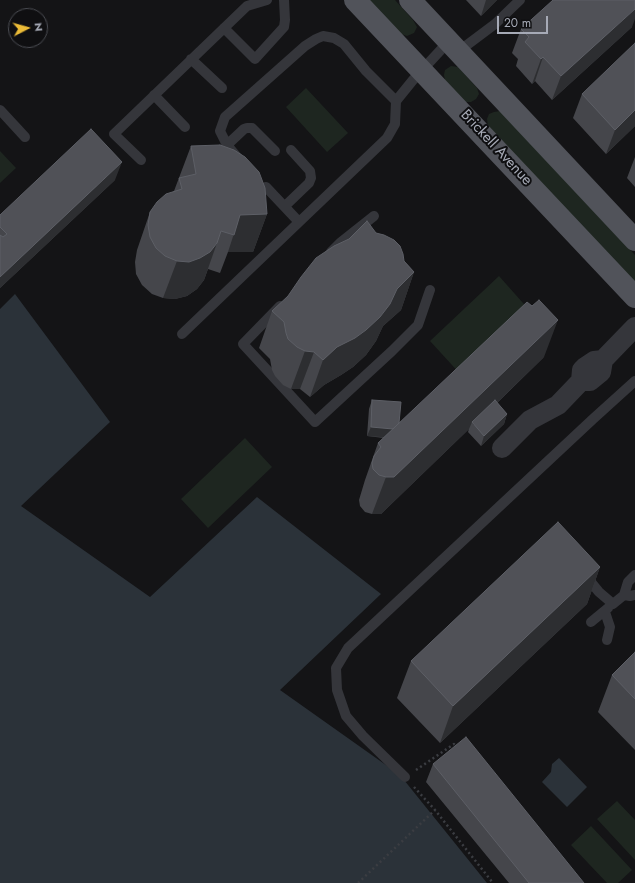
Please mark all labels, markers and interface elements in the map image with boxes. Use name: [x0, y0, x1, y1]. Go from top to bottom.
north arrow: [8, 8, 48, 48]
scale bar: [499, 8, 550, 34]
text: 20 m: [504, 14, 531, 32]
text: N: [31, 22, 47, 32]
street label: Brickell Avenue: [456, 106, 536, 190]

